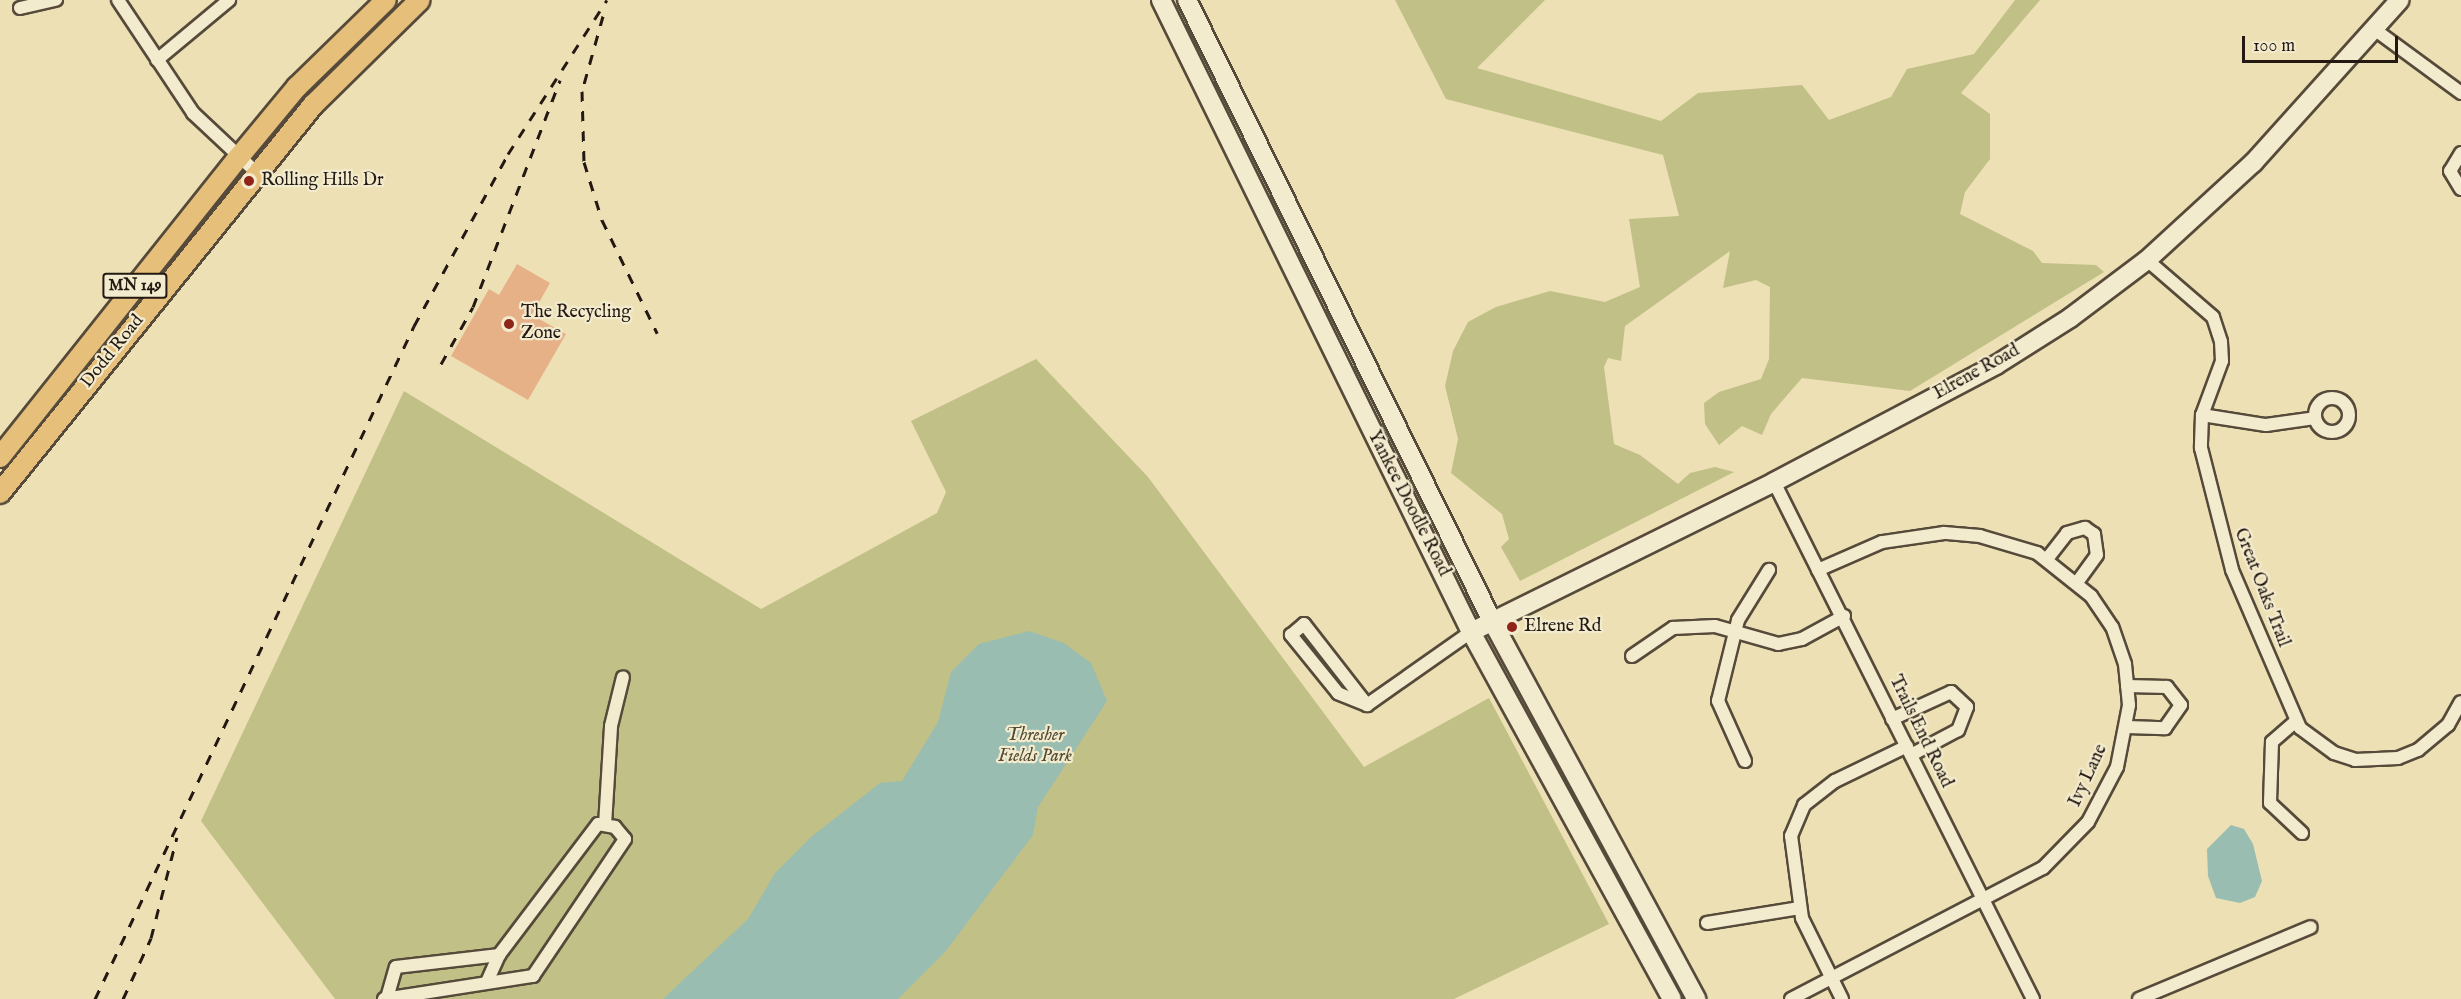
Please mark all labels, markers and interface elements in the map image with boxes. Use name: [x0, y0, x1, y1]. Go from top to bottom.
scale bar: [2245, 24, 2401, 62]
text: 100 m: [2253, 35, 2295, 58]
place label: Rolling Hills Dr: [261, 170, 384, 192]
marker: Rolling Hills Dr: [242, 174, 256, 188]
road number: MN 149: [102, 273, 168, 299]
place label: The Recycling Zone: [521, 303, 631, 346]
street label: Dodd Road: [77, 311, 149, 393]
marker: The Recycling Zone: [502, 317, 516, 331]
street label: Elrene Road: [1930, 341, 2024, 405]
street label: Yankee Doodle Road: [1362, 428, 1454, 580]
street label: Great Oaks Trail: [2228, 526, 2294, 650]
place label: Elrene Rd: [1524, 616, 1601, 638]
marker: Elrene Rd: [1505, 620, 1519, 634]
street label: Trails End Road: [1883, 672, 1957, 792]
park label: Thresher Fields Park: [998, 726, 1072, 768]
street label: Ivy Lane: [2065, 741, 2113, 811]

